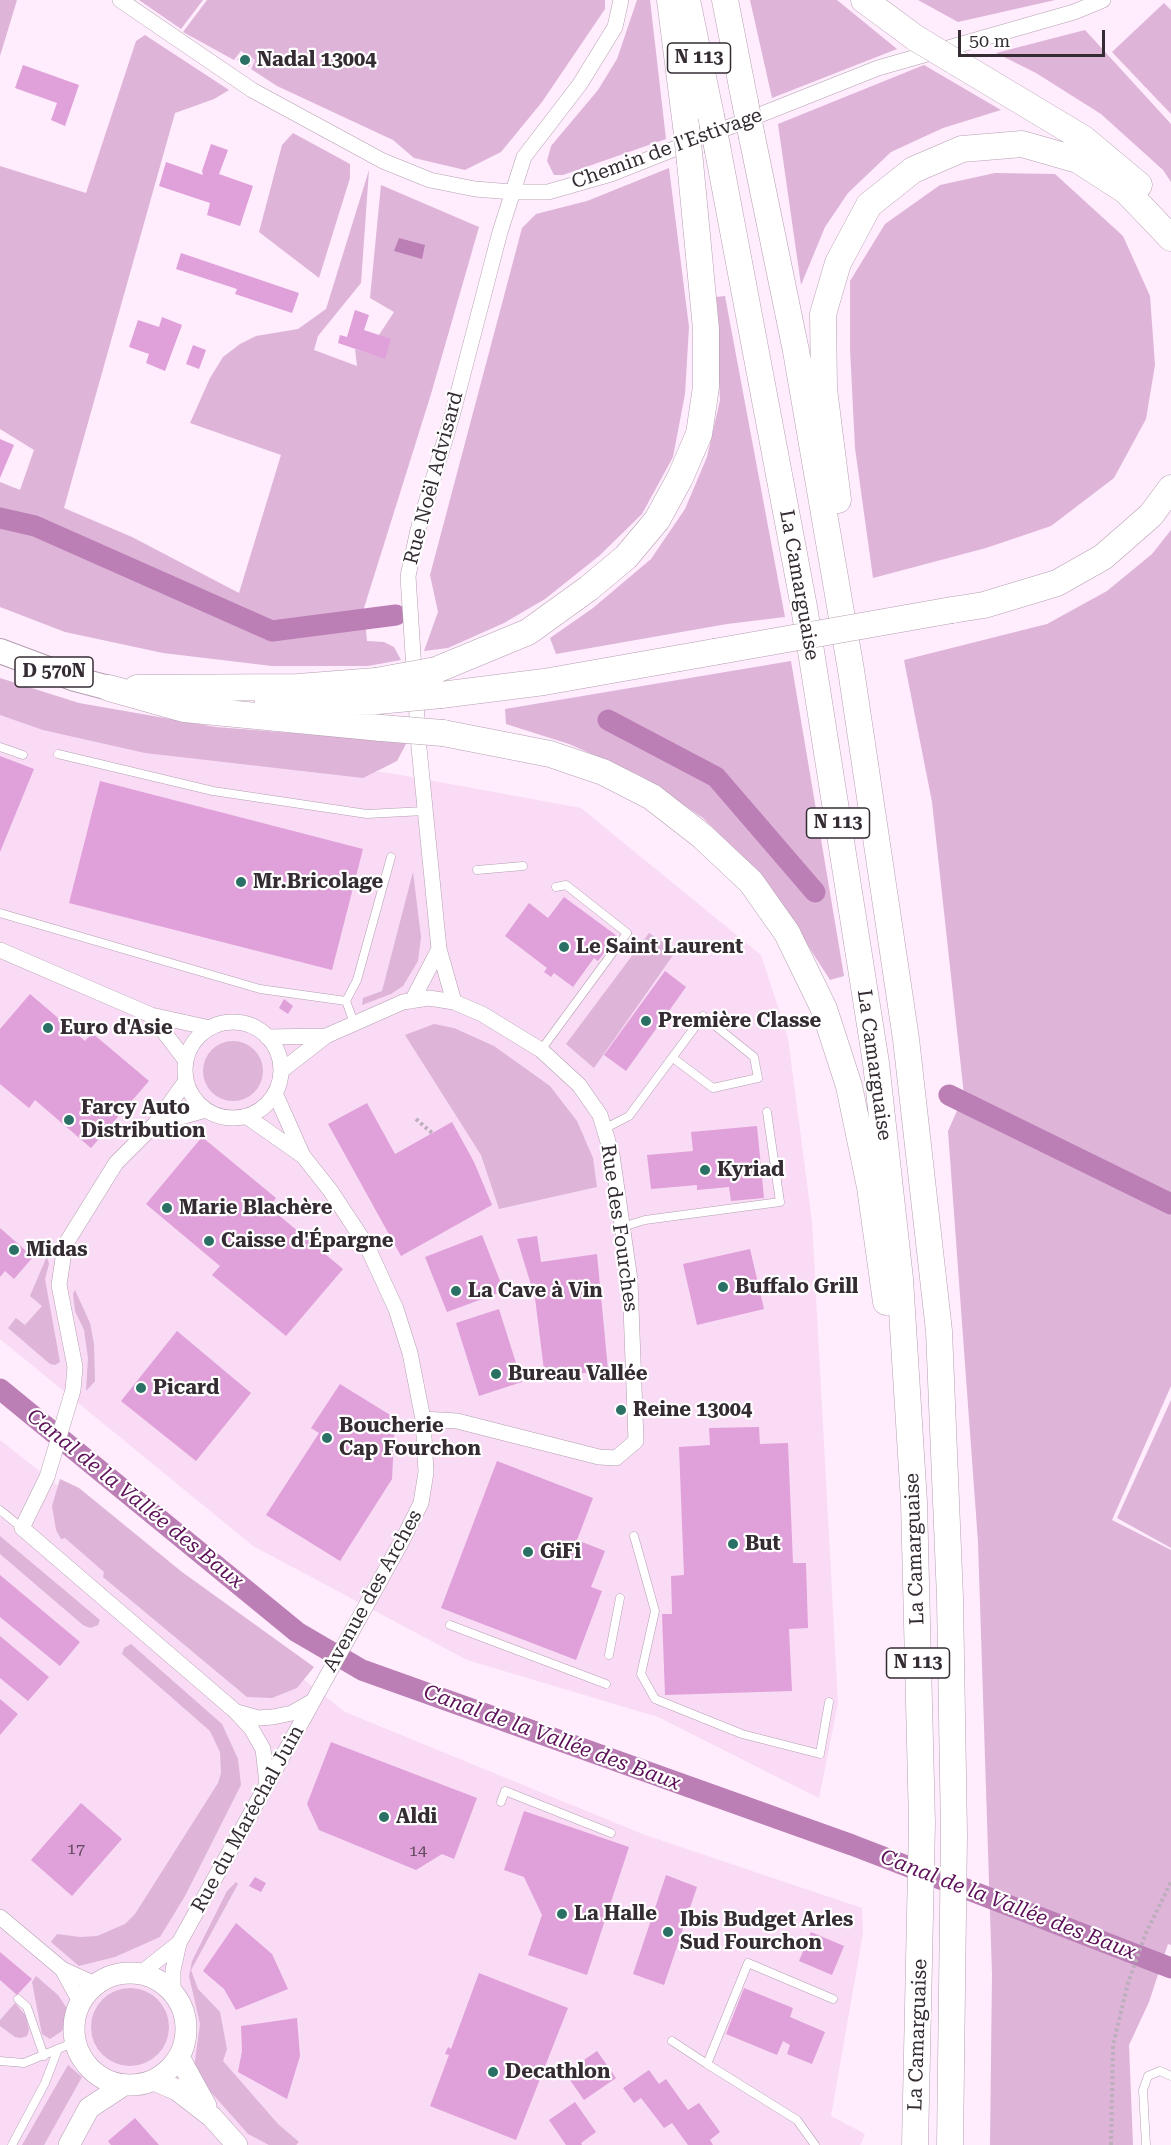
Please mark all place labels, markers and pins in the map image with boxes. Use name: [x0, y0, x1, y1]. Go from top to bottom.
place label: Nadal 13004: [257, 48, 376, 72]
marker: Nadal 13004: [238, 53, 252, 67]
place label: Mr.Bricolage: [253, 870, 383, 894]
marker: Mr.Bricolage: [234, 875, 248, 889]
place label: Le Saint Laurent: [576, 935, 743, 959]
marker: Le Saint Laurent: [557, 940, 571, 954]
place label: Première Classe: [658, 1009, 821, 1033]
marker: Première Classe: [639, 1014, 653, 1028]
place label: Euro d'Asie: [60, 1016, 173, 1040]
marker: Euro d'Asie: [41, 1021, 55, 1035]
place label: Farcy Auto Distribution: [81, 1096, 206, 1143]
marker: Farcy Auto Distribution: [62, 1113, 76, 1127]
place label: Kyriad: [717, 1158, 784, 1182]
marker: Kyriad: [698, 1163, 712, 1177]
place label: Marie Blachère: [179, 1196, 333, 1220]
marker: Marie Blachère: [160, 1201, 174, 1215]
place label: Caisse d'Épargne: [221, 1229, 394, 1253]
marker: Caisse d'Épargne: [202, 1234, 216, 1248]
place label: Midas: [26, 1238, 88, 1262]
marker: Midas: [7, 1243, 21, 1257]
place label: Buffalo Grill: [735, 1275, 858, 1299]
place label: La Cave à Vin: [468, 1279, 603, 1303]
marker: Buffalo Grill: [716, 1280, 730, 1294]
marker: La Cave à Vin: [449, 1284, 463, 1298]
place label: Bureau Vallée: [508, 1362, 647, 1386]
marker: Bureau Vallée: [489, 1367, 503, 1381]
place label: Picard: [153, 1376, 219, 1400]
marker: Picard: [134, 1381, 148, 1395]
place label: Reine 13004: [633, 1398, 752, 1422]
marker: Reine 13004: [614, 1403, 628, 1417]
place label: Boucherie Cap Fourchon: [339, 1414, 481, 1461]
marker: Boucherie Cap Fourchon: [320, 1431, 334, 1445]
place label: But: [745, 1532, 781, 1556]
marker: But: [726, 1537, 740, 1551]
place label: GiFi: [540, 1540, 581, 1564]
marker: GiFi: [521, 1545, 535, 1559]
place label: Aldi: [396, 1805, 437, 1829]
marker: Aldi: [377, 1810, 391, 1824]
place label: La Halle: [574, 1902, 657, 1926]
marker: La Halle: [555, 1907, 569, 1921]
place label: Ibis Budget Arles Sud Fourchon: [680, 1908, 853, 1955]
marker: Ibis Budget Arles Sud Fourchon: [661, 1925, 675, 1939]
place label: Decathlon: [505, 2060, 610, 2084]
marker: Decathlon: [486, 2065, 500, 2079]

